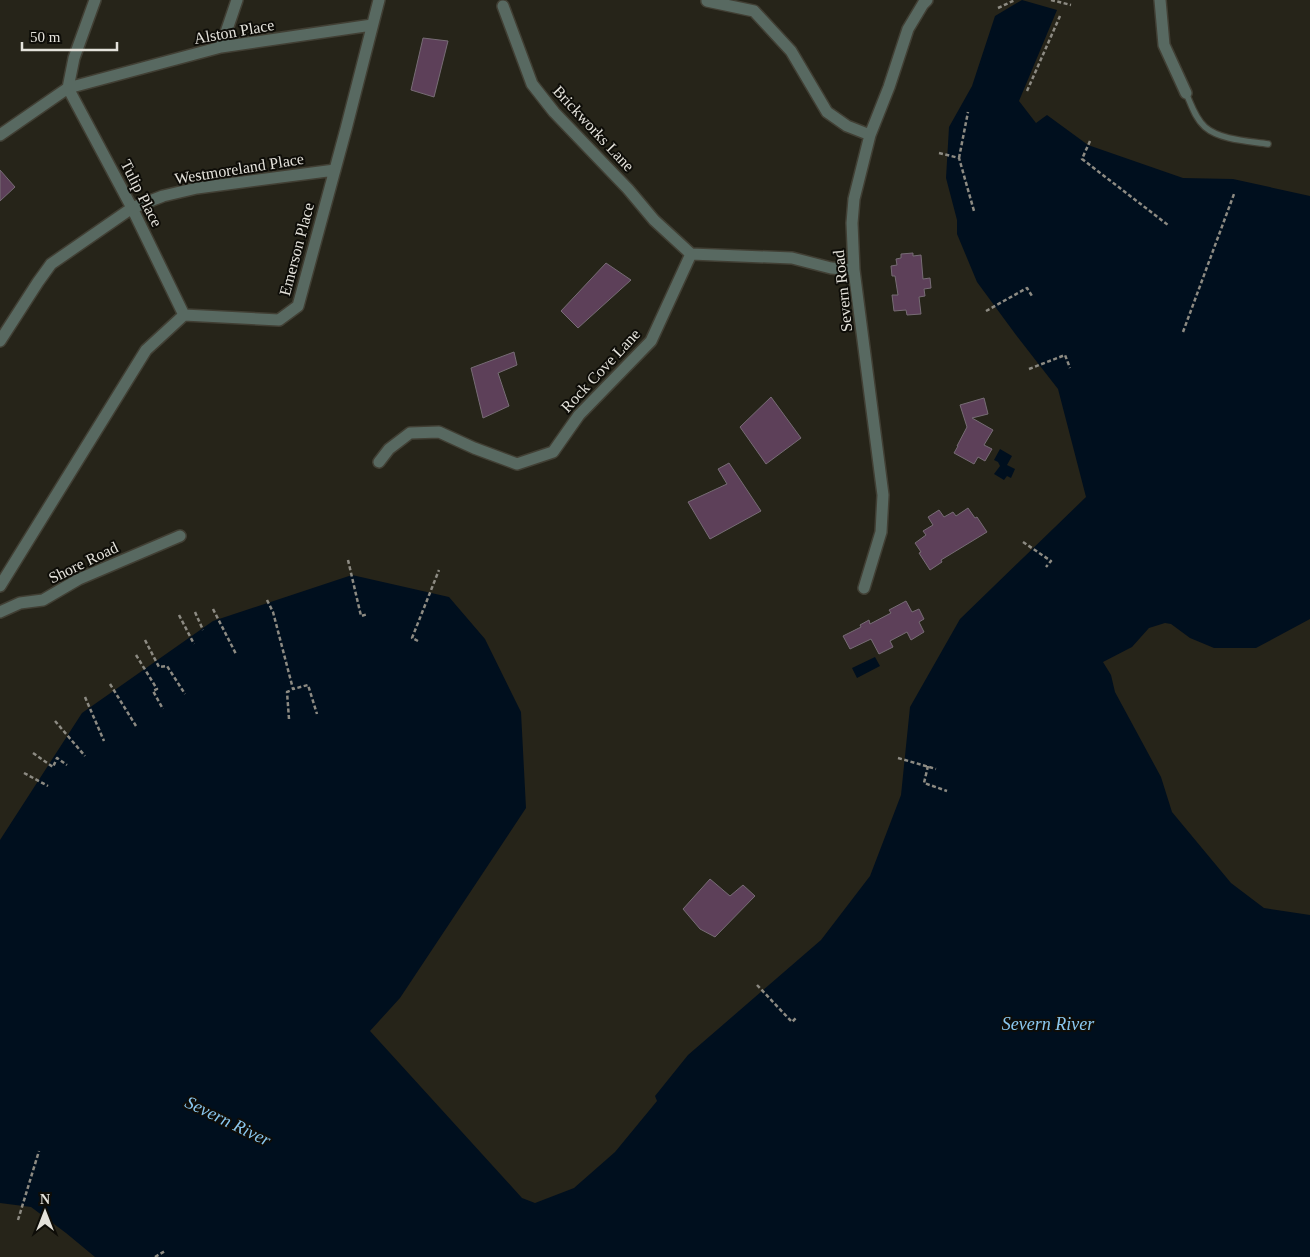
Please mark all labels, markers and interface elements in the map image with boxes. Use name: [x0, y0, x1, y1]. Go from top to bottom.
street label: Alston Place: [193, 16, 276, 47]
scale bar: [22, 20, 118, 52]
text: 50 m: [30, 29, 61, 45]
street label: Brickworks Lane: [550, 82, 638, 175]
street label: Westmoreland Place: [173, 150, 305, 187]
street label: Tulip Place: [117, 157, 166, 230]
street label: Emerson Place: [276, 201, 317, 297]
street label: Severn Road: [830, 249, 855, 333]
street label: Rock Cove Lane: [557, 325, 643, 415]
street label: Shore Road: [46, 538, 121, 587]
water label: Severn River: [1002, 1014, 1095, 1034]
water label: Severn River: [182, 1092, 275, 1151]
north arrow: [20, 1187, 70, 1237]
text: N: [40, 1192, 50, 1207]

